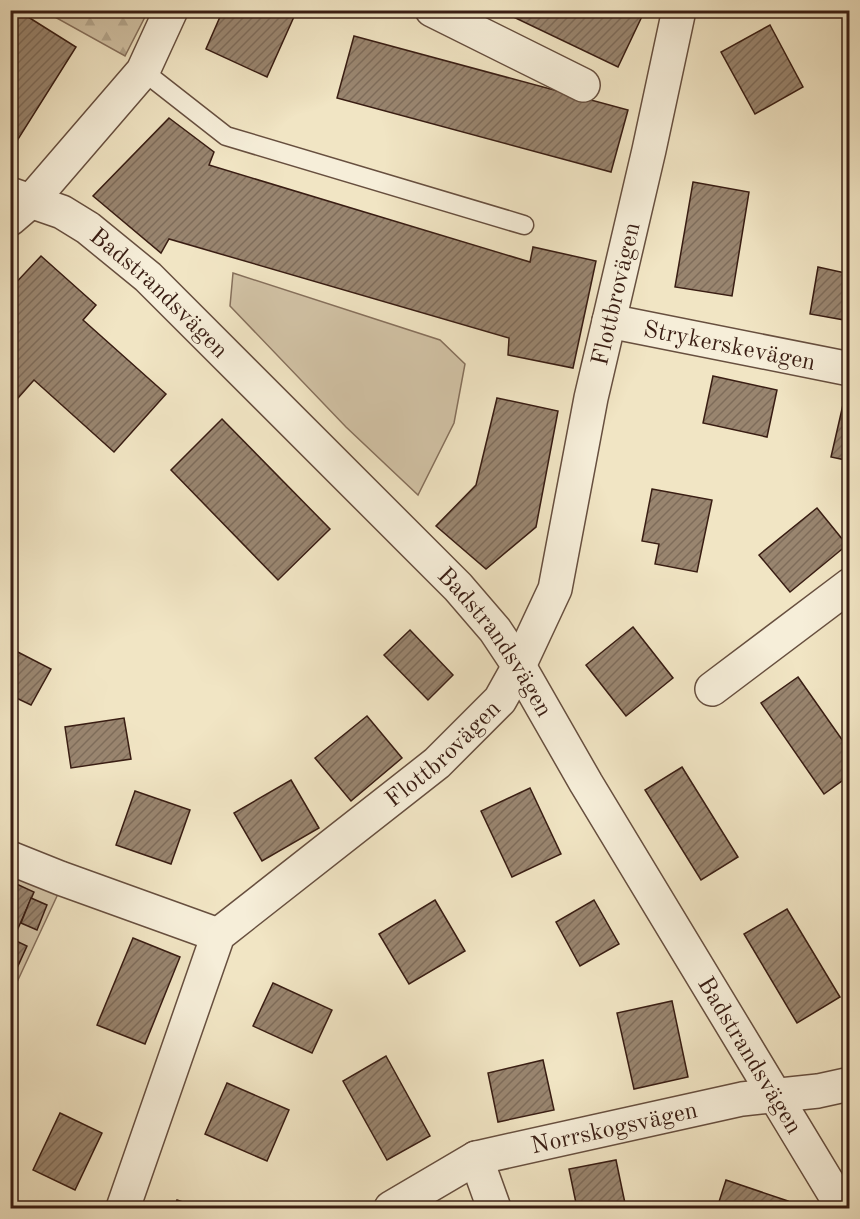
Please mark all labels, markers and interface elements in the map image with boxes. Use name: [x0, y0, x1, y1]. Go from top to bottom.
street label: Flottbrovägen: [589, 220, 646, 368]
street label: Badstrandsvägen: [85, 225, 232, 364]
street label: Strykerskevägen: [641, 318, 817, 376]
street label: Badstrandsvägen: [432, 564, 556, 722]
street label: Flottbrovägen: [382, 697, 506, 813]
street label: Badstrandsvägen: [692, 973, 805, 1139]
street label: Norrskogsvägen: [529, 1099, 700, 1159]

